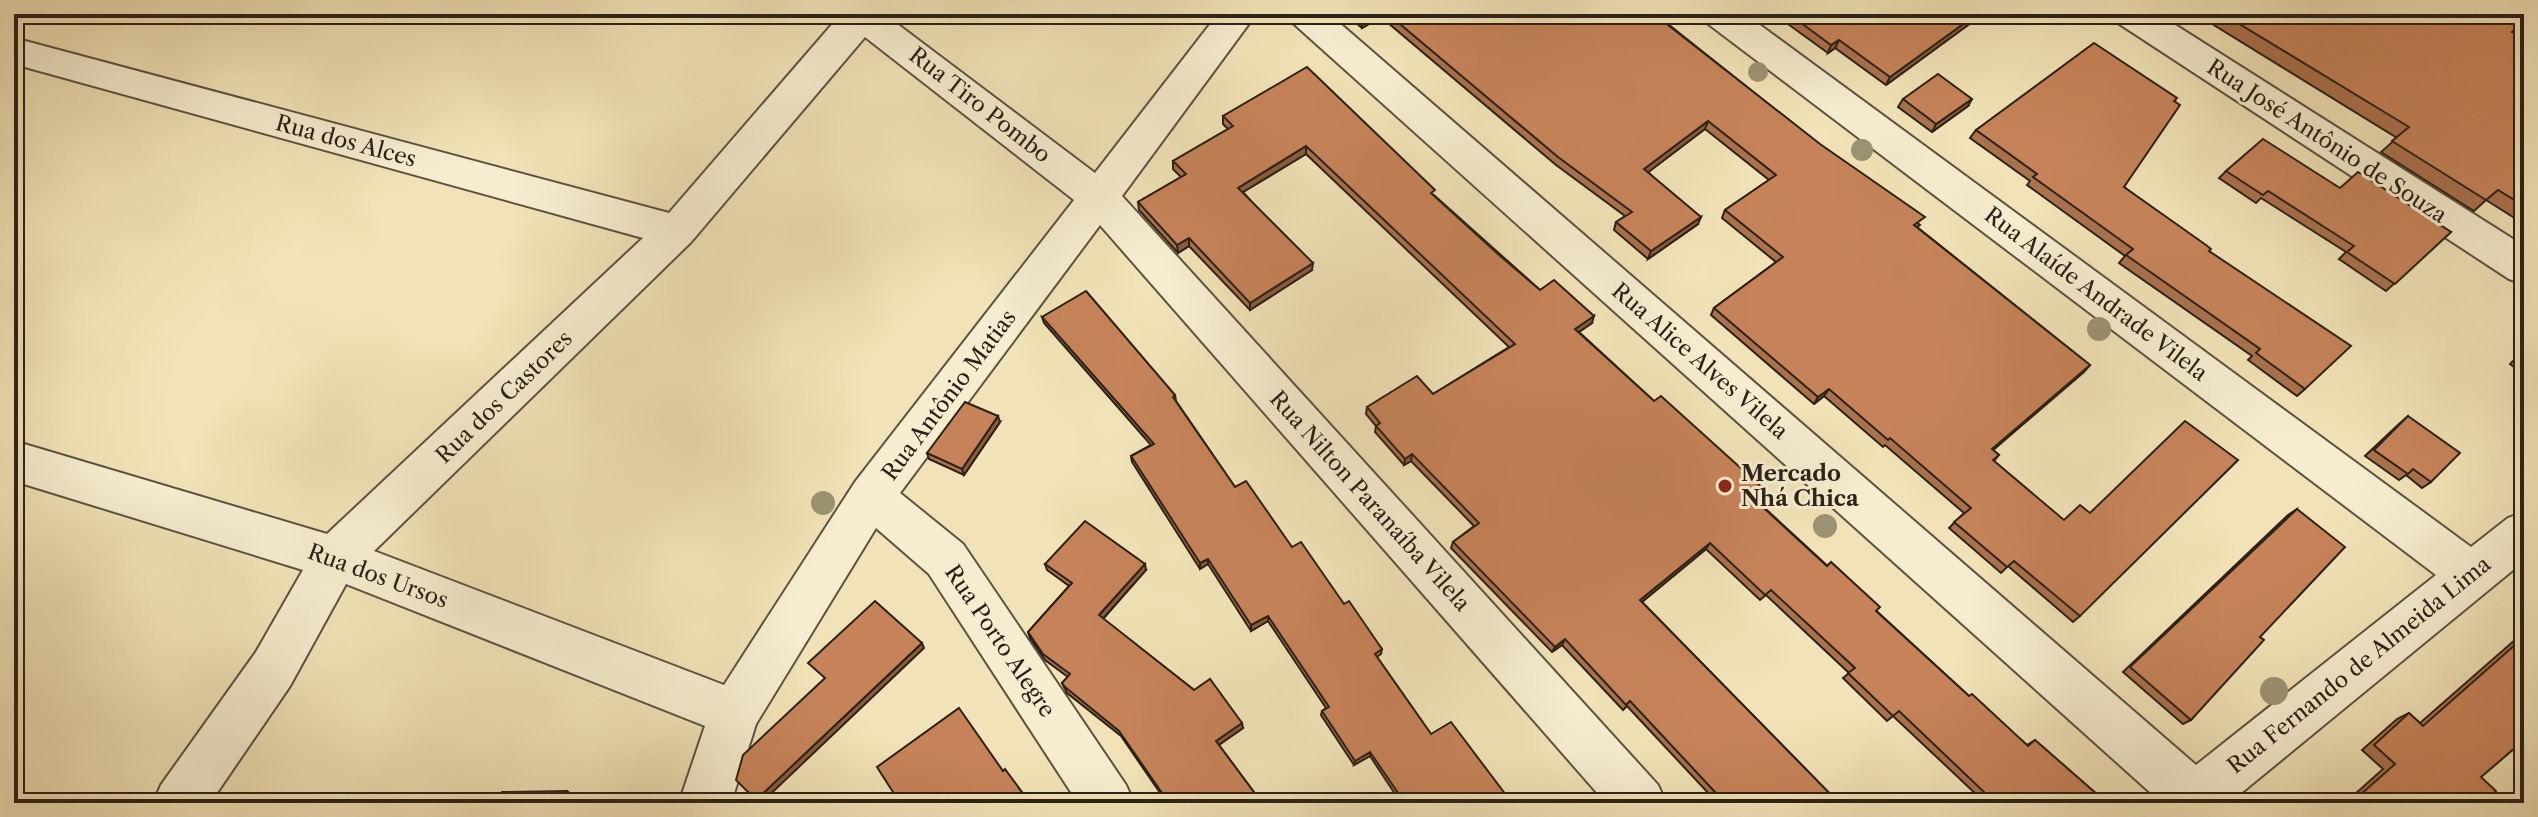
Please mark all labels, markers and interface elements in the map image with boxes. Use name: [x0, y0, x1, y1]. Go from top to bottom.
street label: Rua Tiro Pombo: [904, 41, 1056, 169]
street label: Rua José Antônio de Souza: [2202, 53, 2452, 229]
street label: Rua dos Alces: [273, 109, 419, 173]
street label: Rua Alaíde Andrade Vilela: [1979, 201, 2213, 387]
street label: Rua Alice Alves Vilela: [1606, 277, 1794, 445]
street label: Rua Antônio Matias: [876, 304, 1022, 486]
street label: Rua dos Castores: [430, 325, 578, 469]
street label: Rua Nilton Paranaíba Vilela: [1264, 385, 1476, 617]
place label: Mercado Nhá Chica: [1741, 460, 1859, 512]
marker: Mercado Nhá Chica: [1716, 477, 1734, 495]
street label: Rua dos Ursos: [304, 538, 452, 614]
street label: Rua Fernando de Almeida Lima: [2222, 550, 2496, 779]
street label: Rua Porto Alegre: [939, 560, 1061, 722]

